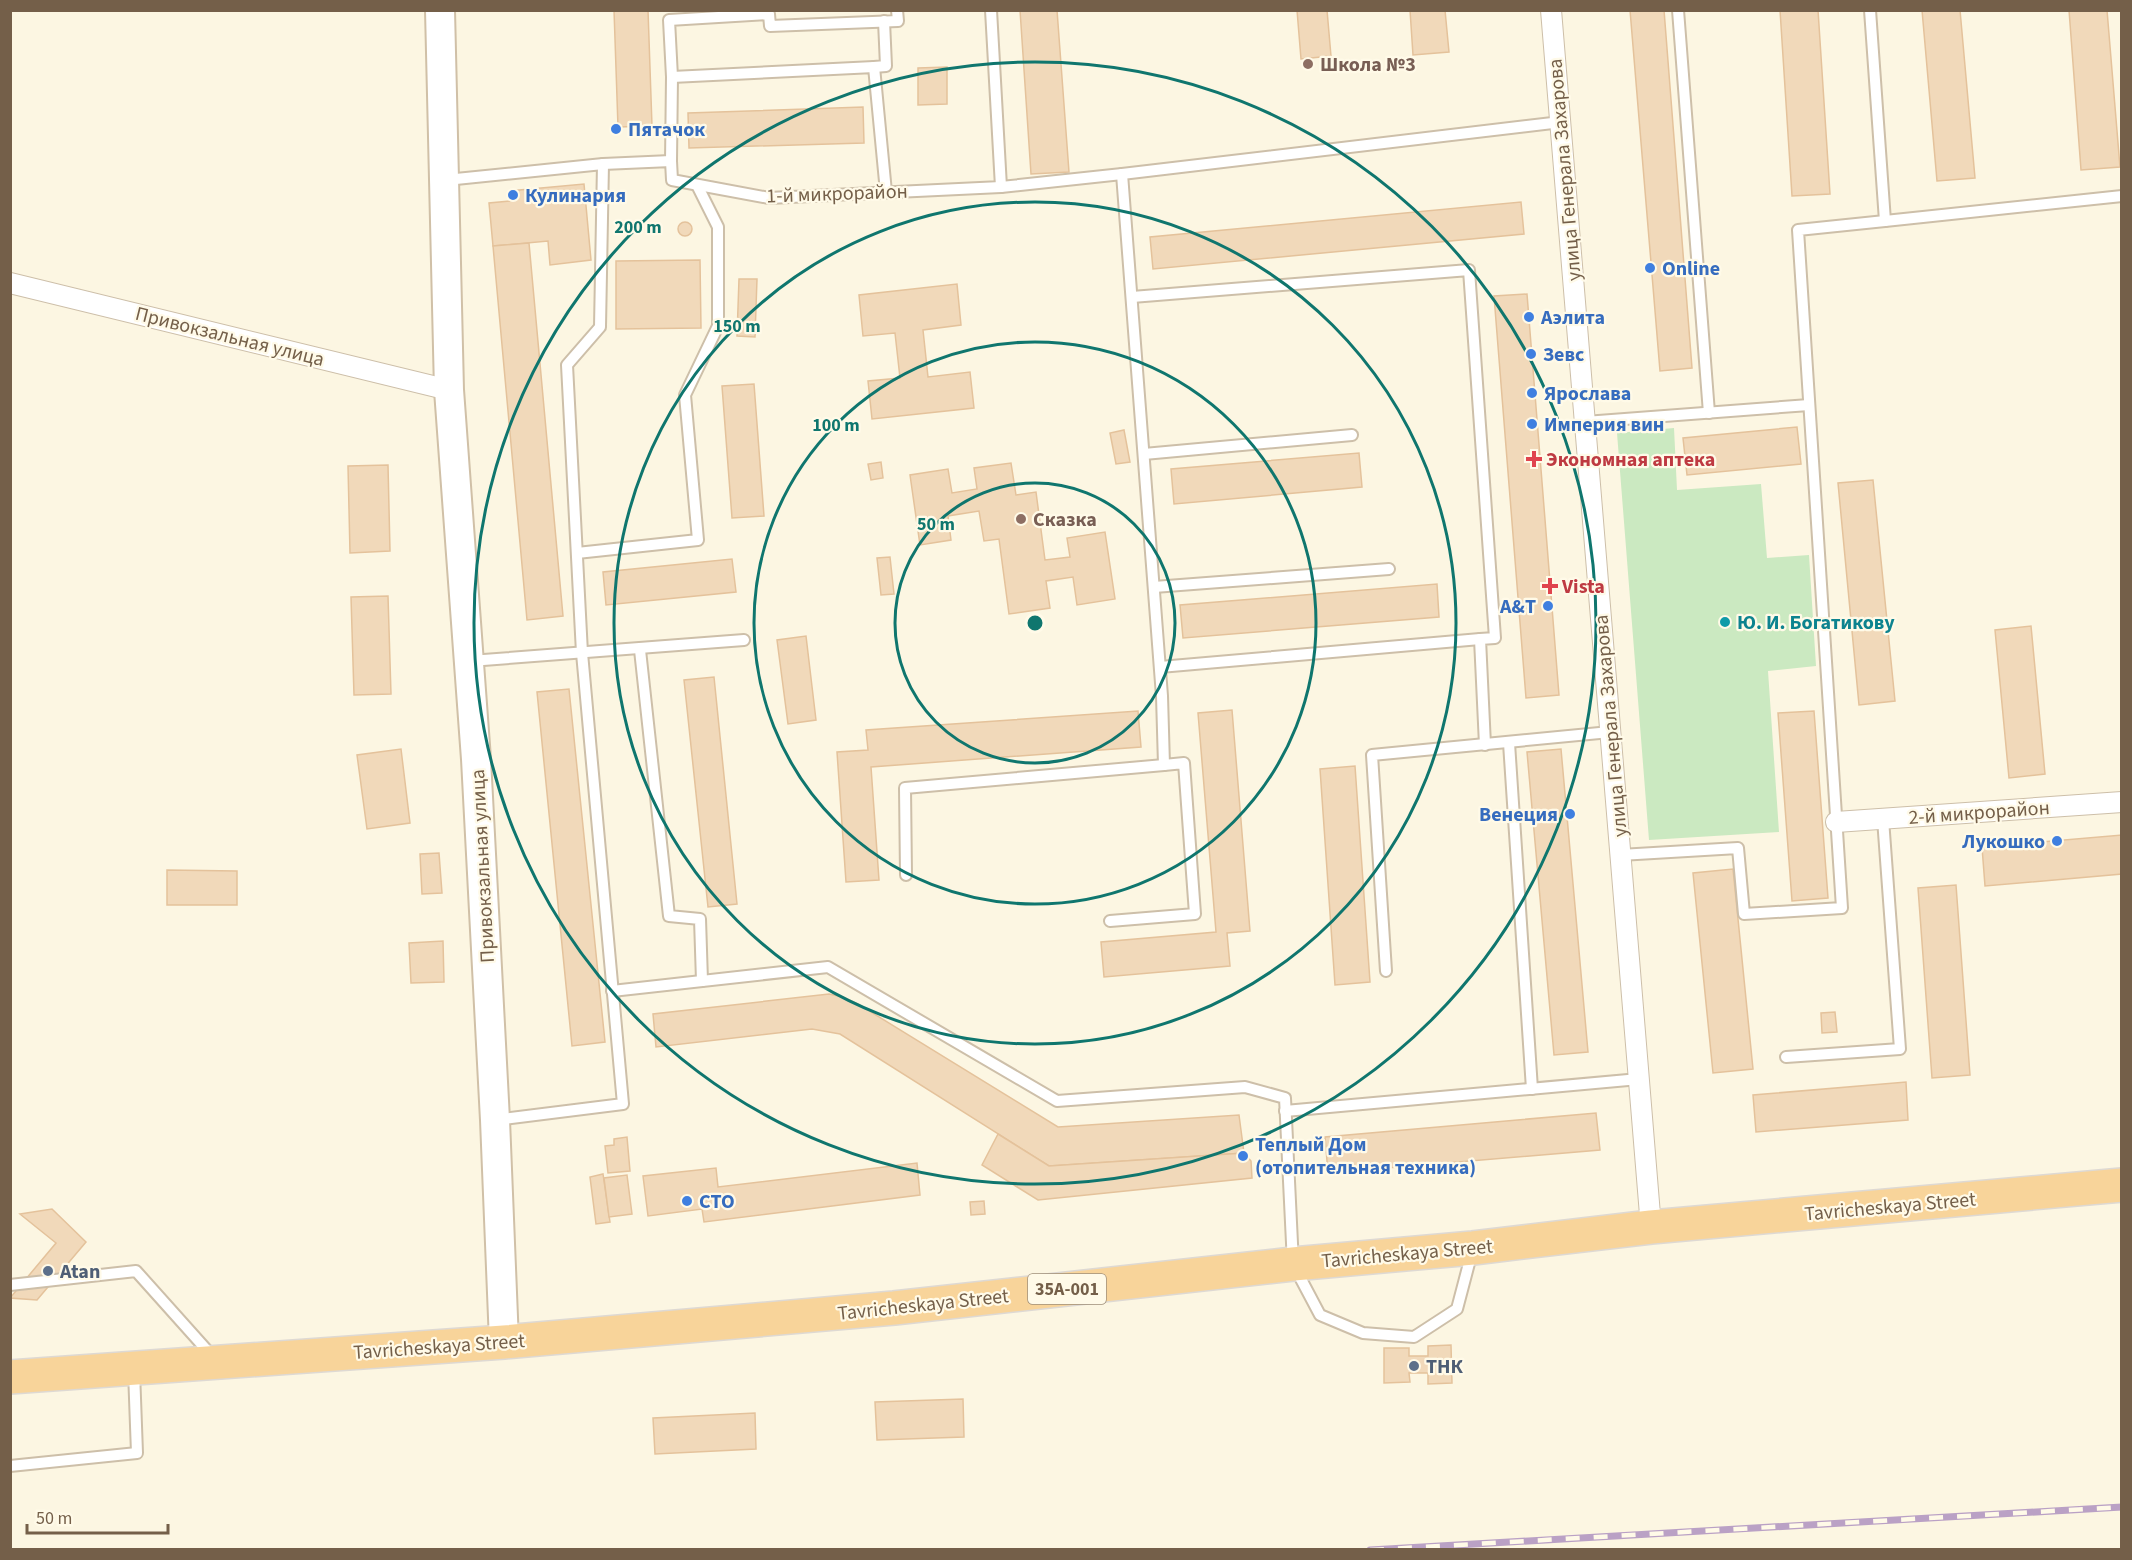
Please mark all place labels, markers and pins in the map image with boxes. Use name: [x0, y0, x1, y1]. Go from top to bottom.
place label: Школа №3: [1320, 51, 1416, 79]
marker: Школа №3: [1301, 57, 1315, 71]
place label: Пятачок: [628, 116, 705, 144]
marker: Пятачок: [609, 122, 623, 136]
place label: Кулинария: [525, 182, 626, 210]
marker: Кулинария: [506, 188, 520, 202]
place label: Online: [1662, 255, 1720, 283]
marker: Online: [1643, 261, 1657, 275]
place label: Аэлита: [1540, 304, 1605, 332]
marker: Аэлита: [1522, 310, 1536, 324]
place label: Зевс: [1543, 341, 1584, 369]
marker: Зевс: [1524, 347, 1538, 361]
place label: Ярослава: [1544, 380, 1631, 408]
marker: Ярослава: [1525, 386, 1539, 400]
place label: Империя вин: [1544, 411, 1664, 439]
marker: Империя вин: [1525, 417, 1539, 431]
place label: Экономная аптека: [1546, 446, 1715, 474]
marker: Экономная аптека: [1527, 452, 1541, 466]
place label: Сказка: [1033, 506, 1097, 534]
marker: Сказка: [1014, 512, 1028, 526]
place label: Vista: [1561, 573, 1605, 601]
marker: Vista: [1543, 579, 1557, 593]
place label: A&T: [1499, 593, 1536, 621]
marker: A&T: [1541, 599, 1555, 613]
place label: Ю. И. Богатикову: [1737, 609, 1895, 637]
centre of rings: [1025, 613, 1045, 633]
marker: Ю. И. Богатикову: [1718, 615, 1732, 629]
place label: Венеция: [1479, 801, 1558, 829]
marker: Венеция: [1563, 807, 1577, 821]
place label: Лукошко: [1961, 828, 2045, 856]
marker: Лукошко: [2050, 834, 2064, 848]
place label: Теплый Дом (отопительная техника): [1255, 1131, 1476, 1182]
marker: Теплый Дом (отопительная техника): [1236, 1149, 1250, 1163]
place label: СТО: [699, 1188, 735, 1216]
marker: СТО: [680, 1194, 694, 1208]
place label: Atan: [59, 1258, 100, 1286]
marker: Atan: [41, 1264, 55, 1278]
place label: ТНК: [1426, 1353, 1464, 1381]
marker: ТНК: [1407, 1359, 1421, 1373]

